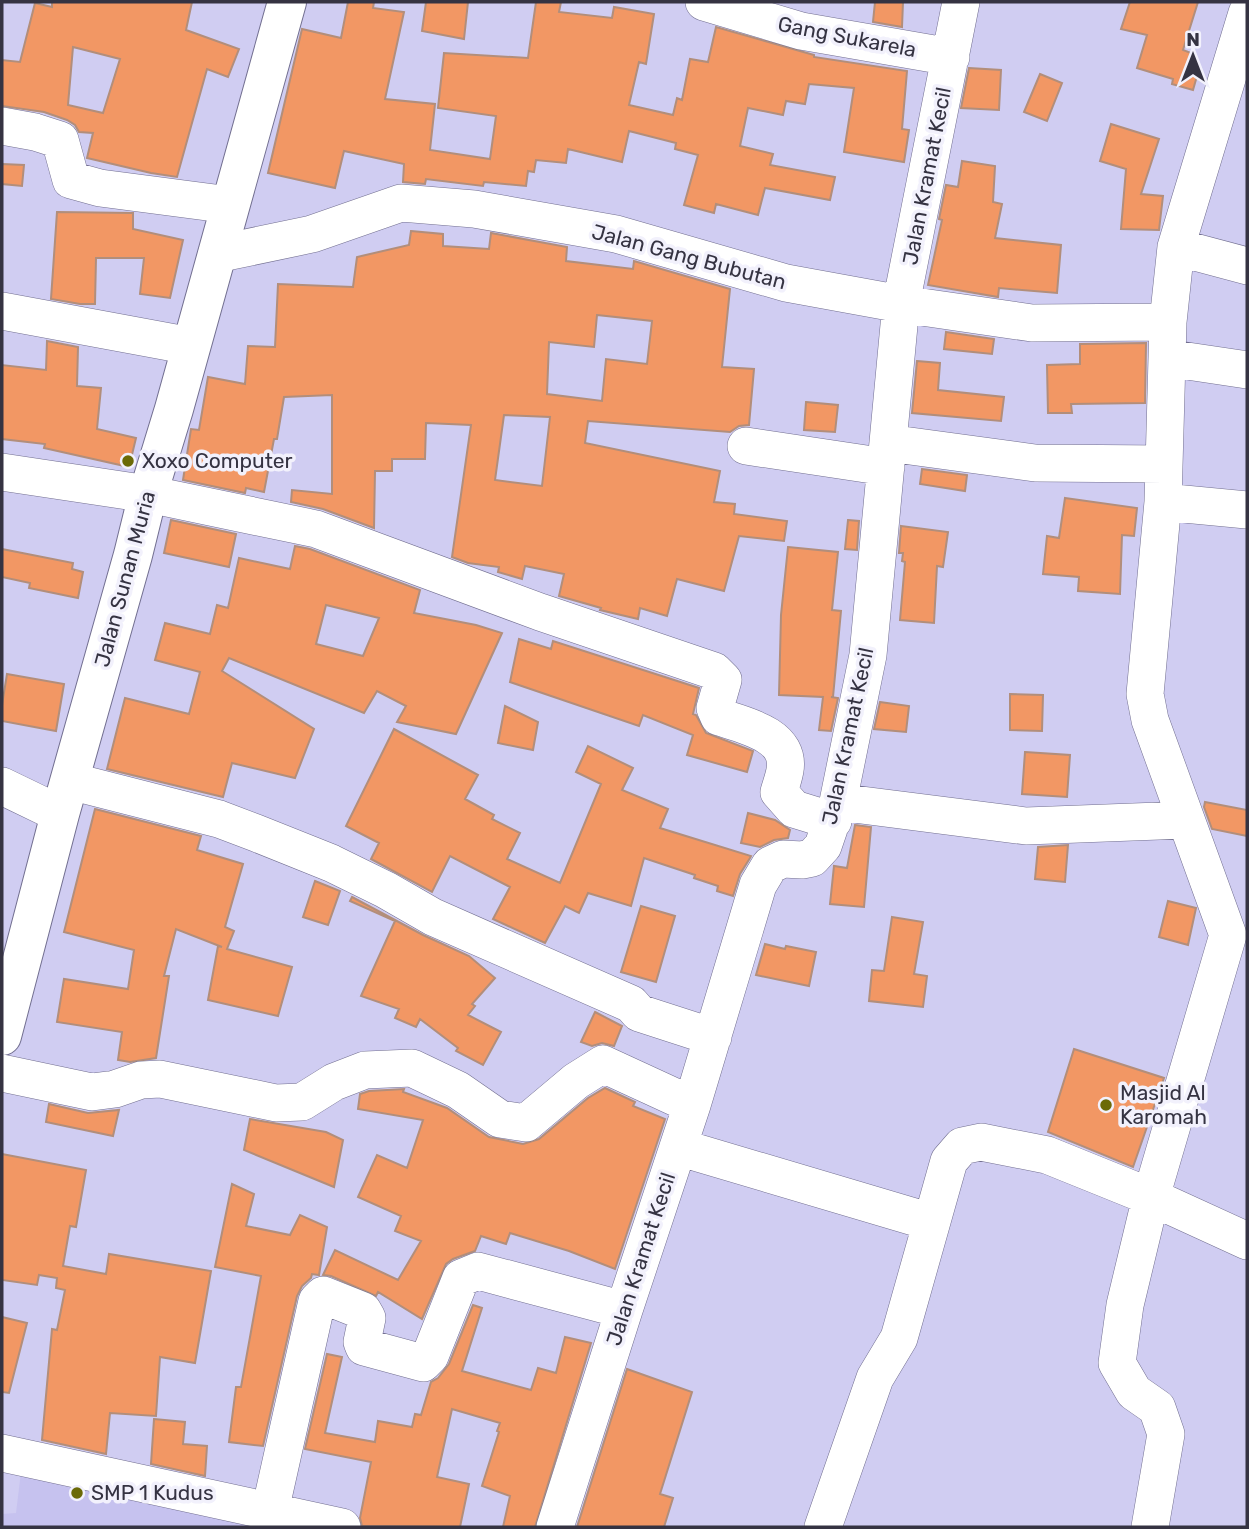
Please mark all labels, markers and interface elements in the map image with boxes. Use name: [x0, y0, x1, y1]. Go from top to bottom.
street label: Gang Sukarela: [776, 11, 918, 62]
north arrow: [1158, 21, 1228, 91]
text: N: [1186, 28, 1200, 51]
street label: Jalan Kramat Kecil: [897, 85, 956, 267]
street label: Jalan Gang Bubutan: [589, 219, 789, 294]
place label: Xoxo Computer: [142, 448, 293, 473]
marker: Xoxo Computer: [120, 453, 136, 469]
street label: Jalan Sunan Muria: [89, 488, 160, 670]
street label: Jalan Kramat Kecil: [817, 645, 878, 827]
place label: Masjid Al Karomah: [1120, 1080, 1207, 1129]
marker: Masjid Al Karomah: [1098, 1097, 1114, 1113]
street label: Jalan Kramat Kecil: [601, 1169, 680, 1349]
place label: SMP 1 Kudus: [91, 1480, 214, 1505]
marker: SMP 1 Kudus: [69, 1485, 85, 1501]

